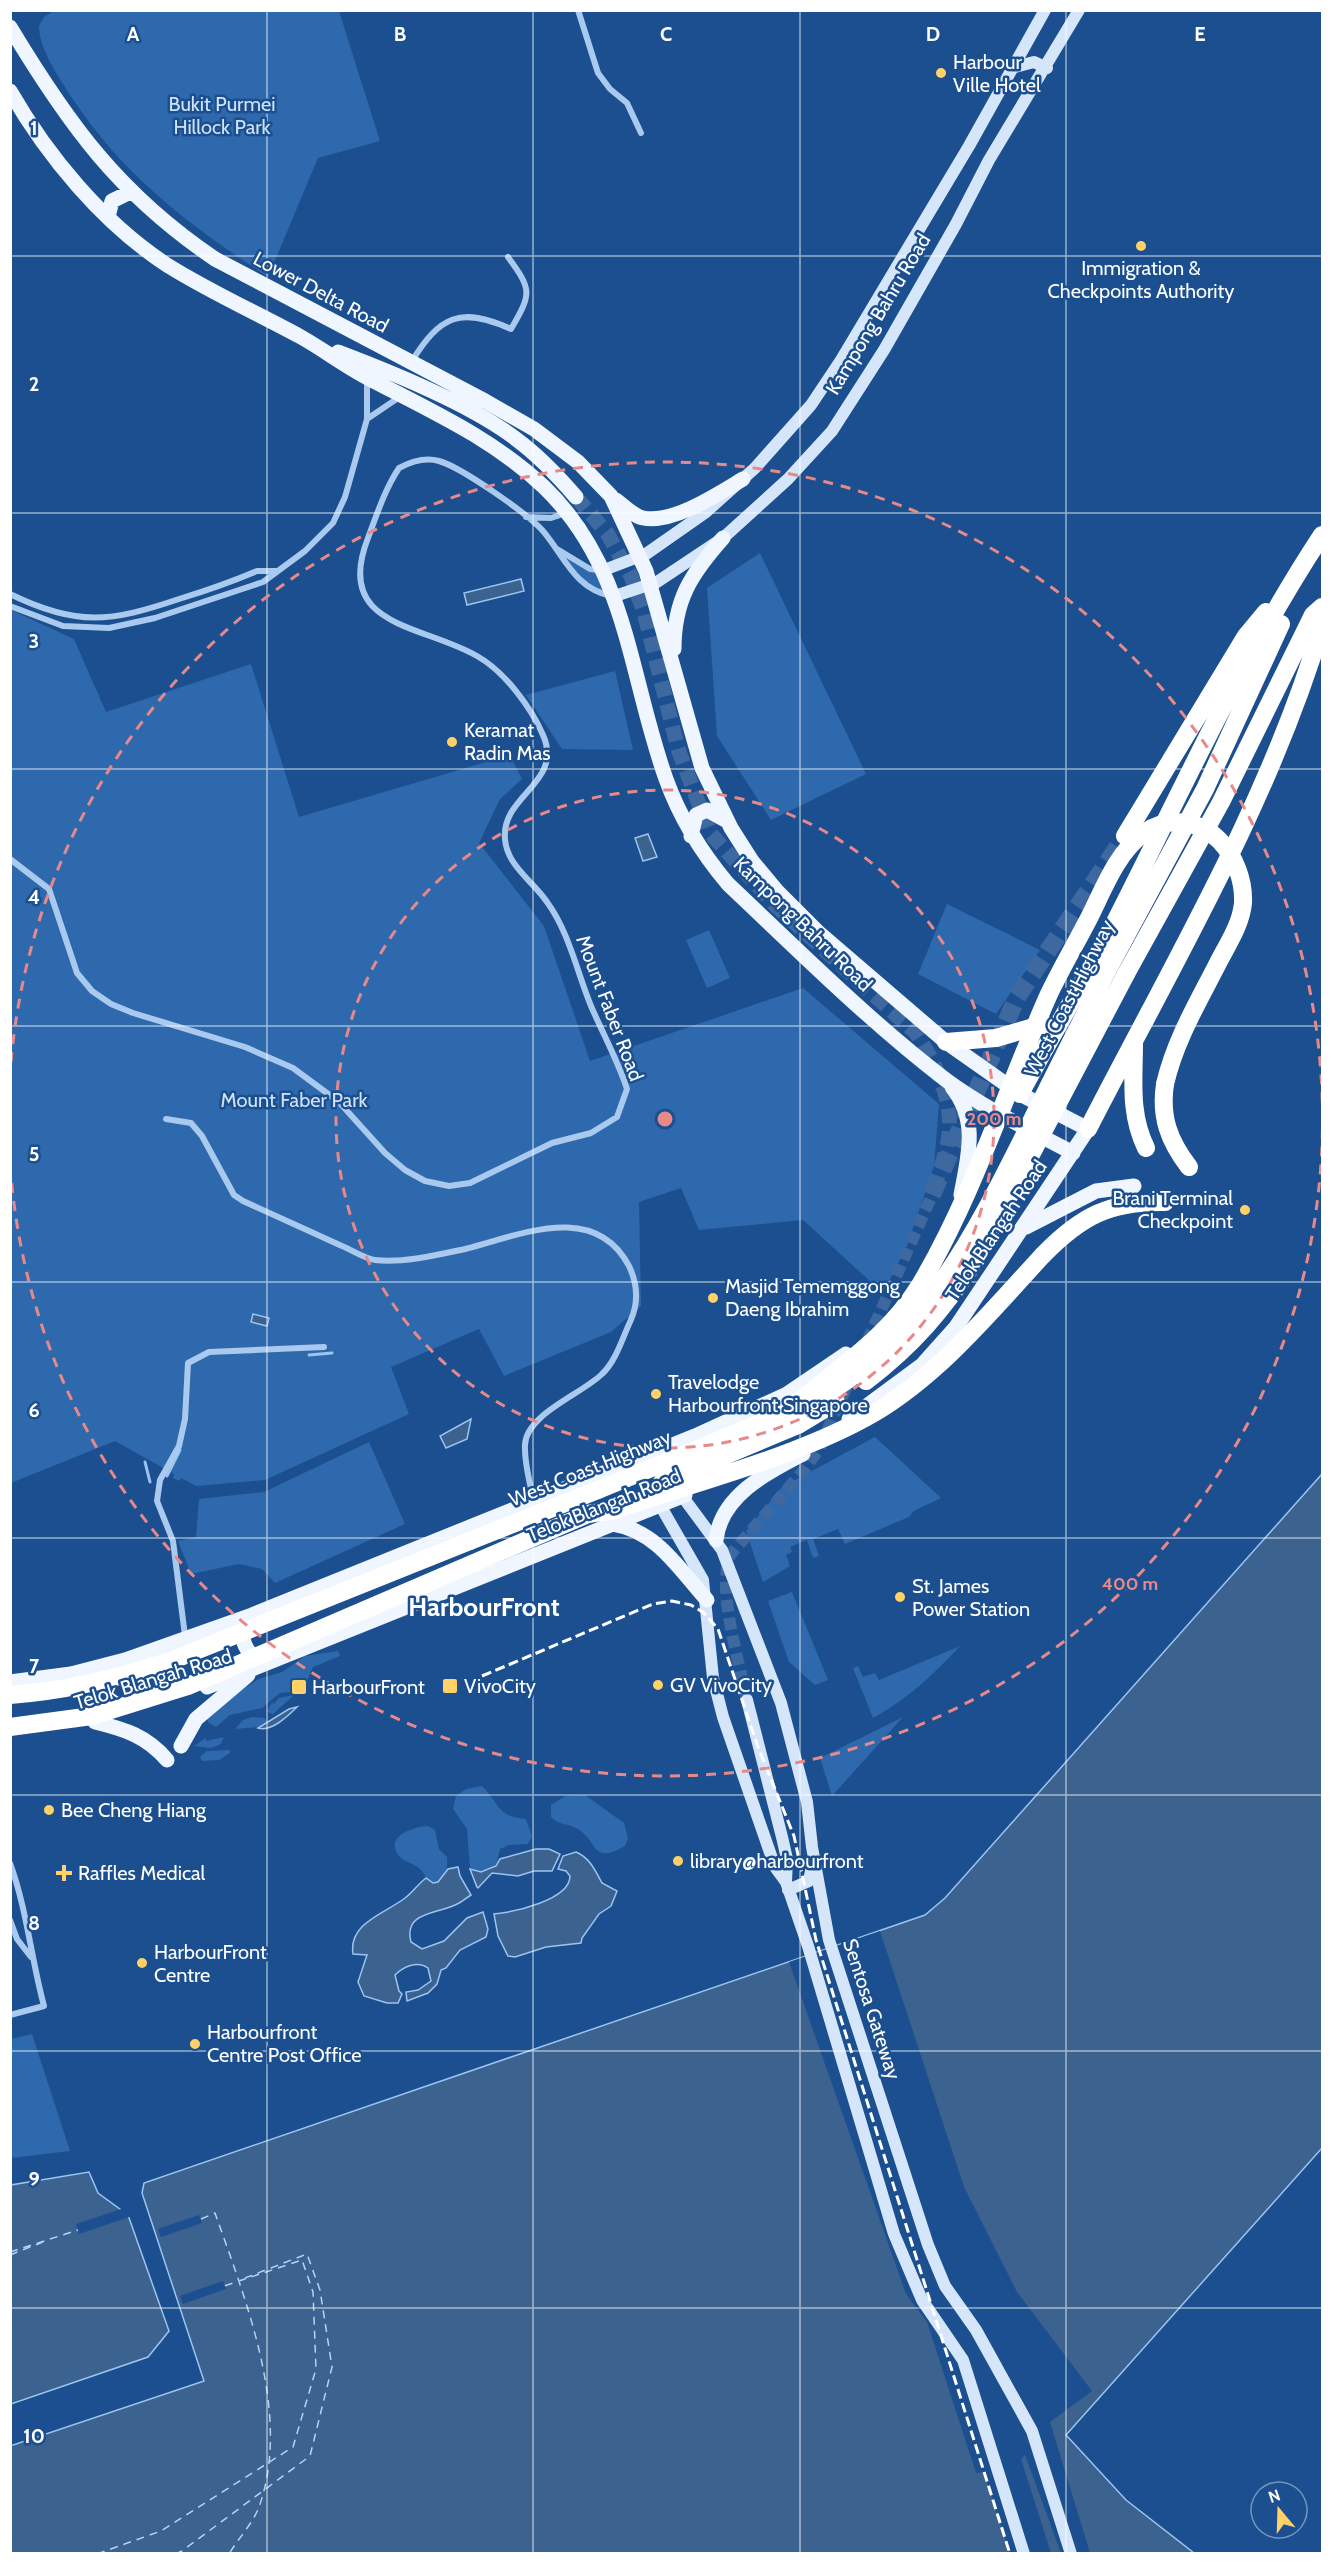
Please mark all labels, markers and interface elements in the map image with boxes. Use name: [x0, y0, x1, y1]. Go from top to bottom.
text: A: [127, 22, 140, 46]
text: B: [394, 22, 406, 46]
text: C: [660, 22, 672, 46]
text: D: [926, 22, 940, 46]
text: E: [1194, 22, 1206, 46]
place label: Harbour Ville Hotel: [953, 50, 1041, 97]
marker: Harbour Ville Hotel: [934, 66, 948, 80]
park label: Bukit Purmei Hillock Park: [169, 92, 275, 139]
text: 1: [30, 116, 38, 140]
street label: Kampong Bahru Road: [821, 229, 935, 399]
marker: Immigration & Checkpoints Authority: [1134, 239, 1148, 253]
street label: Lower Delta Road: [249, 246, 393, 338]
place label: Immigration & Checkpoints Authority: [1048, 256, 1234, 303]
text: 2: [29, 372, 39, 396]
text: 3: [29, 629, 39, 653]
place label: Keramat Radin Mas: [464, 718, 551, 765]
marker: Keramat Radin Mas: [445, 735, 459, 749]
street label: Kampong Bahru Road: [729, 852, 877, 996]
text: 4: [28, 885, 40, 909]
street label: West Coast Highway: [1019, 916, 1119, 1080]
street label: Mount Faber Road: [571, 932, 649, 1084]
park label: Mount Faber Park: [221, 1088, 367, 1112]
text: 200 m: [967, 1108, 1021, 1130]
centre of rings: [655, 1109, 675, 1129]
text: 5: [29, 1142, 39, 1166]
street label: Telok Blangah Road: [940, 1155, 1052, 1305]
place label: Brani Terminal Checkpoint: [1113, 1186, 1233, 1233]
marker: Brani Terminal Checkpoint: [1238, 1203, 1252, 1217]
place label: Masjid Tememggong Daeng Ibrahim: [725, 1274, 901, 1321]
marker: Masjid Tememggong Daeng Ibrahim: [706, 1291, 720, 1305]
place label: Travelodge Harbourfront Singapore: [668, 1370, 868, 1417]
marker: Travelodge Harbourfront Singapore: [649, 1387, 663, 1401]
text: 6: [28, 1398, 40, 1422]
street label: West Coast Highway: [505, 1425, 675, 1511]
street label: Telok Blangah Road: [523, 1463, 685, 1547]
text: 400 m: [1102, 1573, 1158, 1595]
place label: St. James Power Station: [912, 1574, 1030, 1621]
marker: St. James Power Station: [893, 1590, 907, 1604]
district label: HarbourFront: [408, 1591, 560, 1623]
street label: Telok Blangah Road: [71, 1644, 235, 1714]
text: 7: [29, 1654, 40, 1678]
place label: GV VivoCity: [670, 1673, 772, 1697]
place label: VivoCity: [464, 1674, 536, 1698]
place label: HarbourFront: [312, 1675, 425, 1699]
marker: VivoCity: [441, 1677, 459, 1695]
marker: HarbourFront: [290, 1678, 308, 1696]
marker: GV VivoCity: [651, 1678, 665, 1692]
place label: Bee Cheng Hiang: [61, 1798, 207, 1822]
marker: Bee Cheng Hiang: [42, 1803, 56, 1817]
place label: library@harbourfront: [690, 1849, 864, 1873]
marker: library@harbourfront: [671, 1854, 685, 1868]
place label: Raffles Medical: [78, 1861, 206, 1885]
marker: Raffles Medical: [55, 1864, 73, 1882]
text: 8: [28, 1911, 40, 1935]
street label: Sentosa Gateway: [838, 1936, 906, 2082]
place label: HarbourFront Centre: [154, 1940, 267, 1987]
marker: HarbourFront Centre: [135, 1956, 149, 1970]
place label: Harbourfront Centre Post Office: [207, 2020, 362, 2067]
marker: Harbourfront Centre Post Office: [188, 2037, 202, 2051]
text: 9: [28, 2167, 40, 2191]
text: 10: [23, 2424, 45, 2448]
north arrow: [1249, 2480, 1309, 2540]
text: N: [1266, 2485, 1283, 2507]

